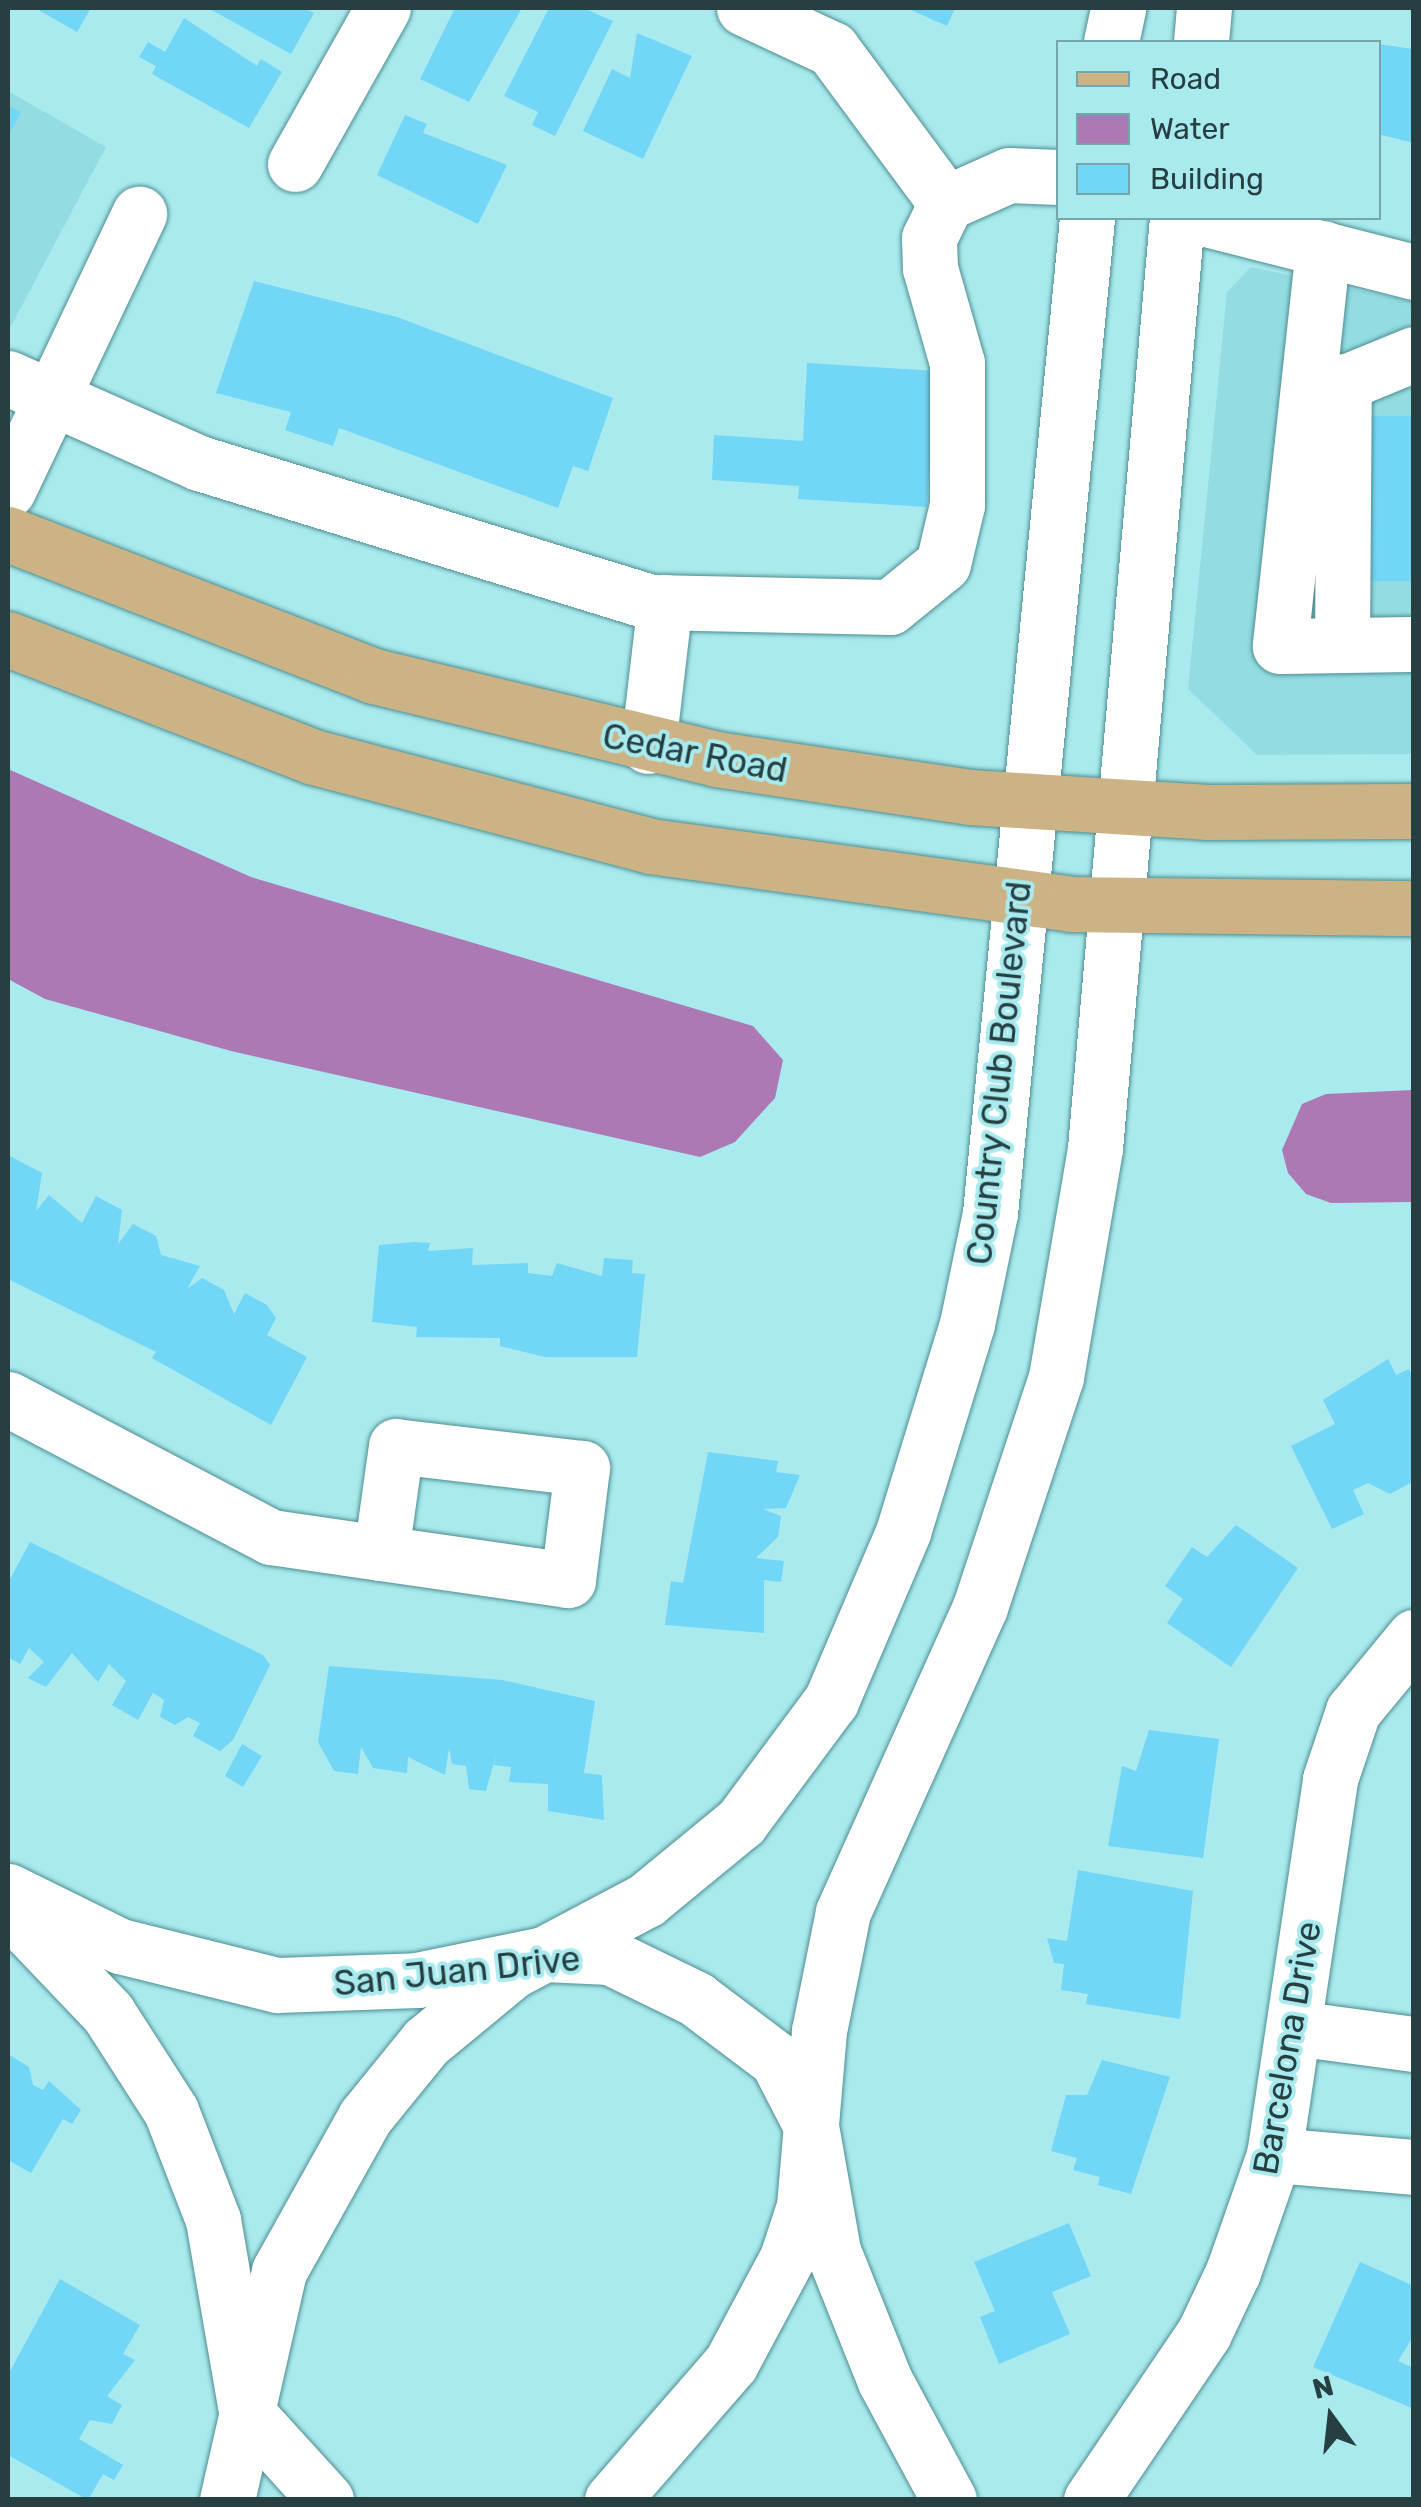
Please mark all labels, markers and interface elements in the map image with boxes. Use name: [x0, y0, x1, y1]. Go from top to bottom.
legend: [1056, 40, 1381, 220]
text: Road: [1150, 61, 1221, 97]
text: Water: [1150, 111, 1230, 147]
text: Building: [1150, 161, 1264, 197]
street label: Cedar Road: [599, 714, 791, 792]
street label: Country Club Boulevard: [958, 879, 1040, 1267]
street label: Barcelona Drive: [1244, 1918, 1330, 2178]
street label: San Juan Drive: [332, 1937, 582, 2005]
north arrow: [1281, 2367, 1381, 2467]
text: N: [1309, 2369, 1337, 2406]

